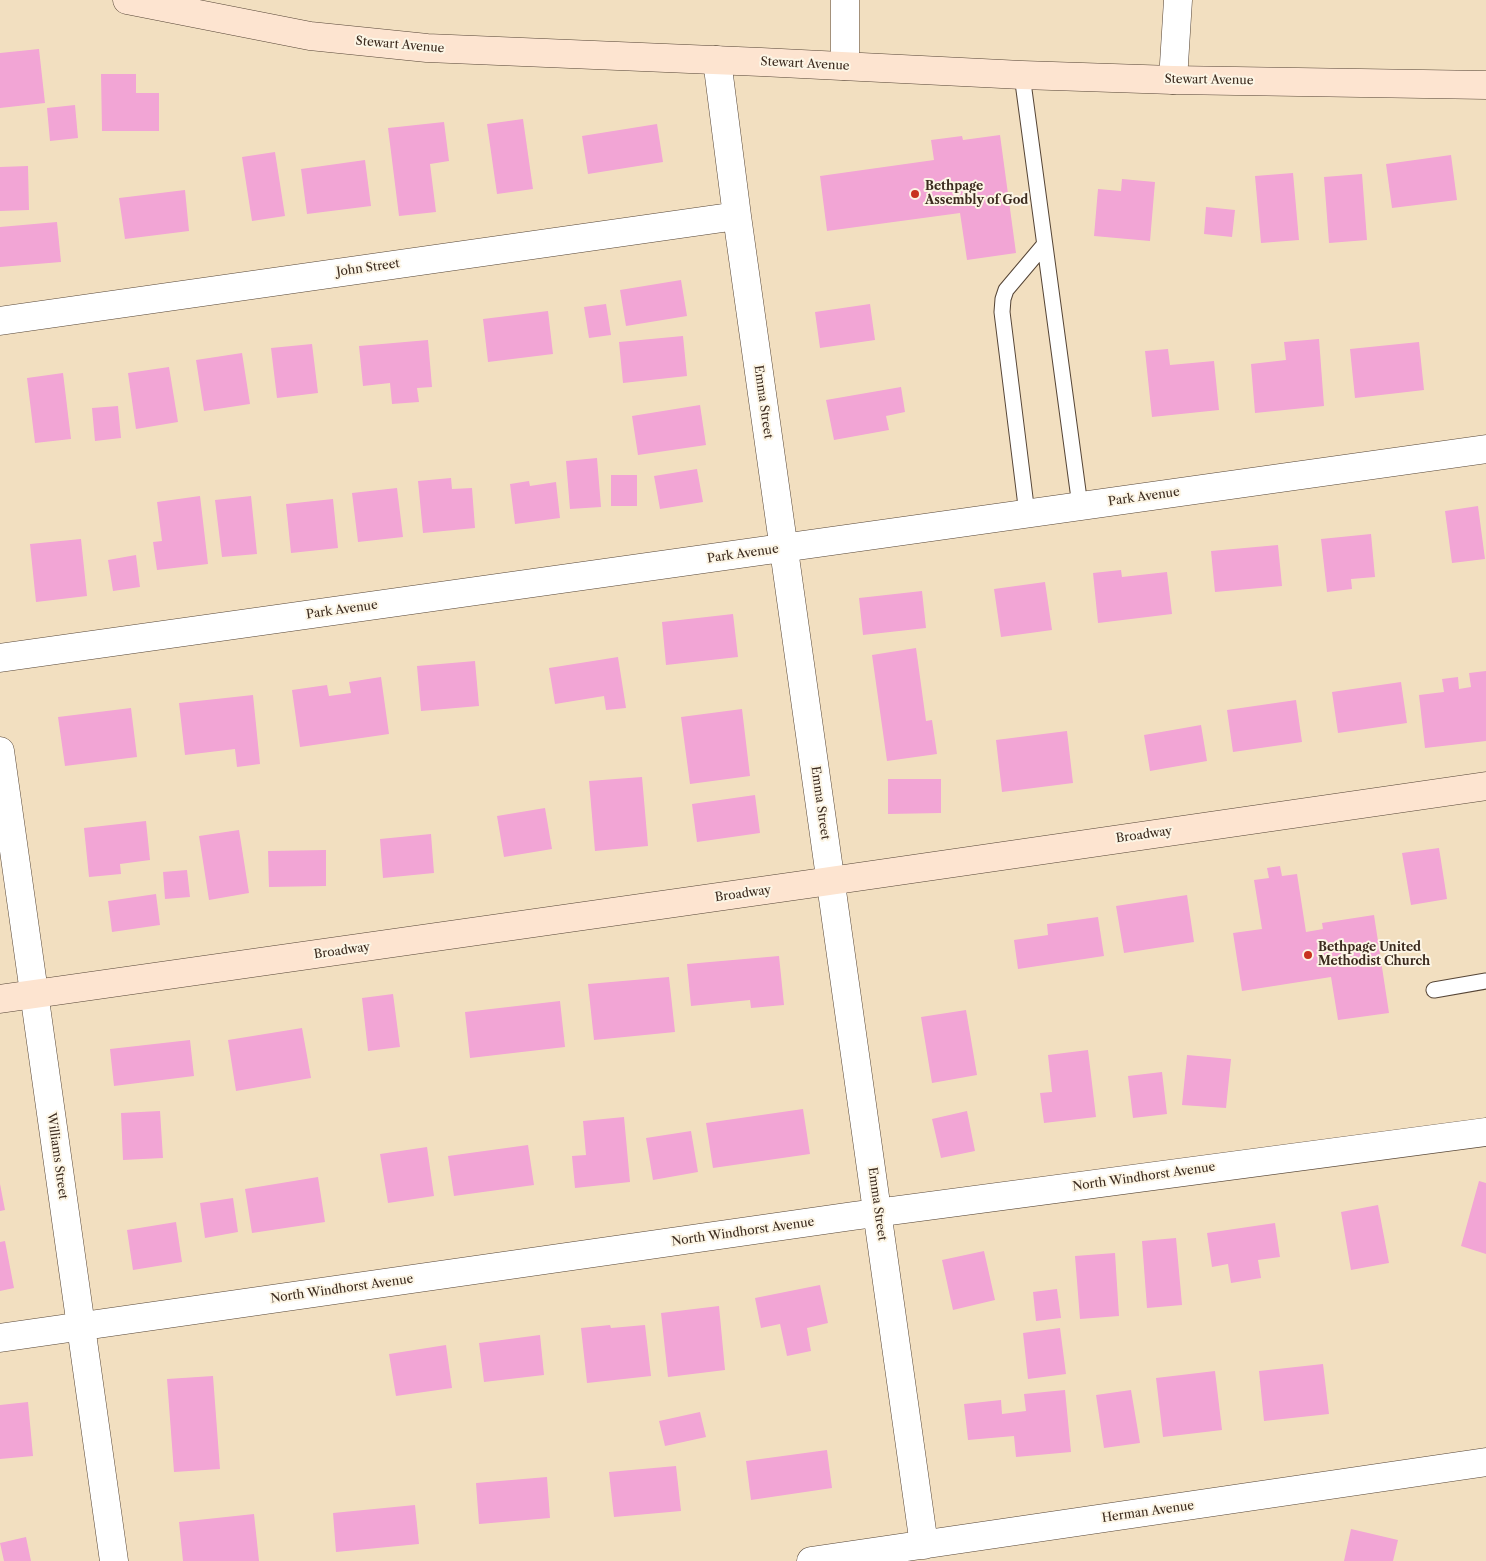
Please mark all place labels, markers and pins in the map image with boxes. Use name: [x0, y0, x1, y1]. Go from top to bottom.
place label: Bethpage Assembly of God: [925, 180, 1028, 208]
marker: Bethpage Assembly of God: [909, 188, 921, 200]
place label: Bethpage United Methodist Church: [1318, 941, 1430, 969]
marker: Bethpage United Methodist Church: [1302, 949, 1314, 961]

